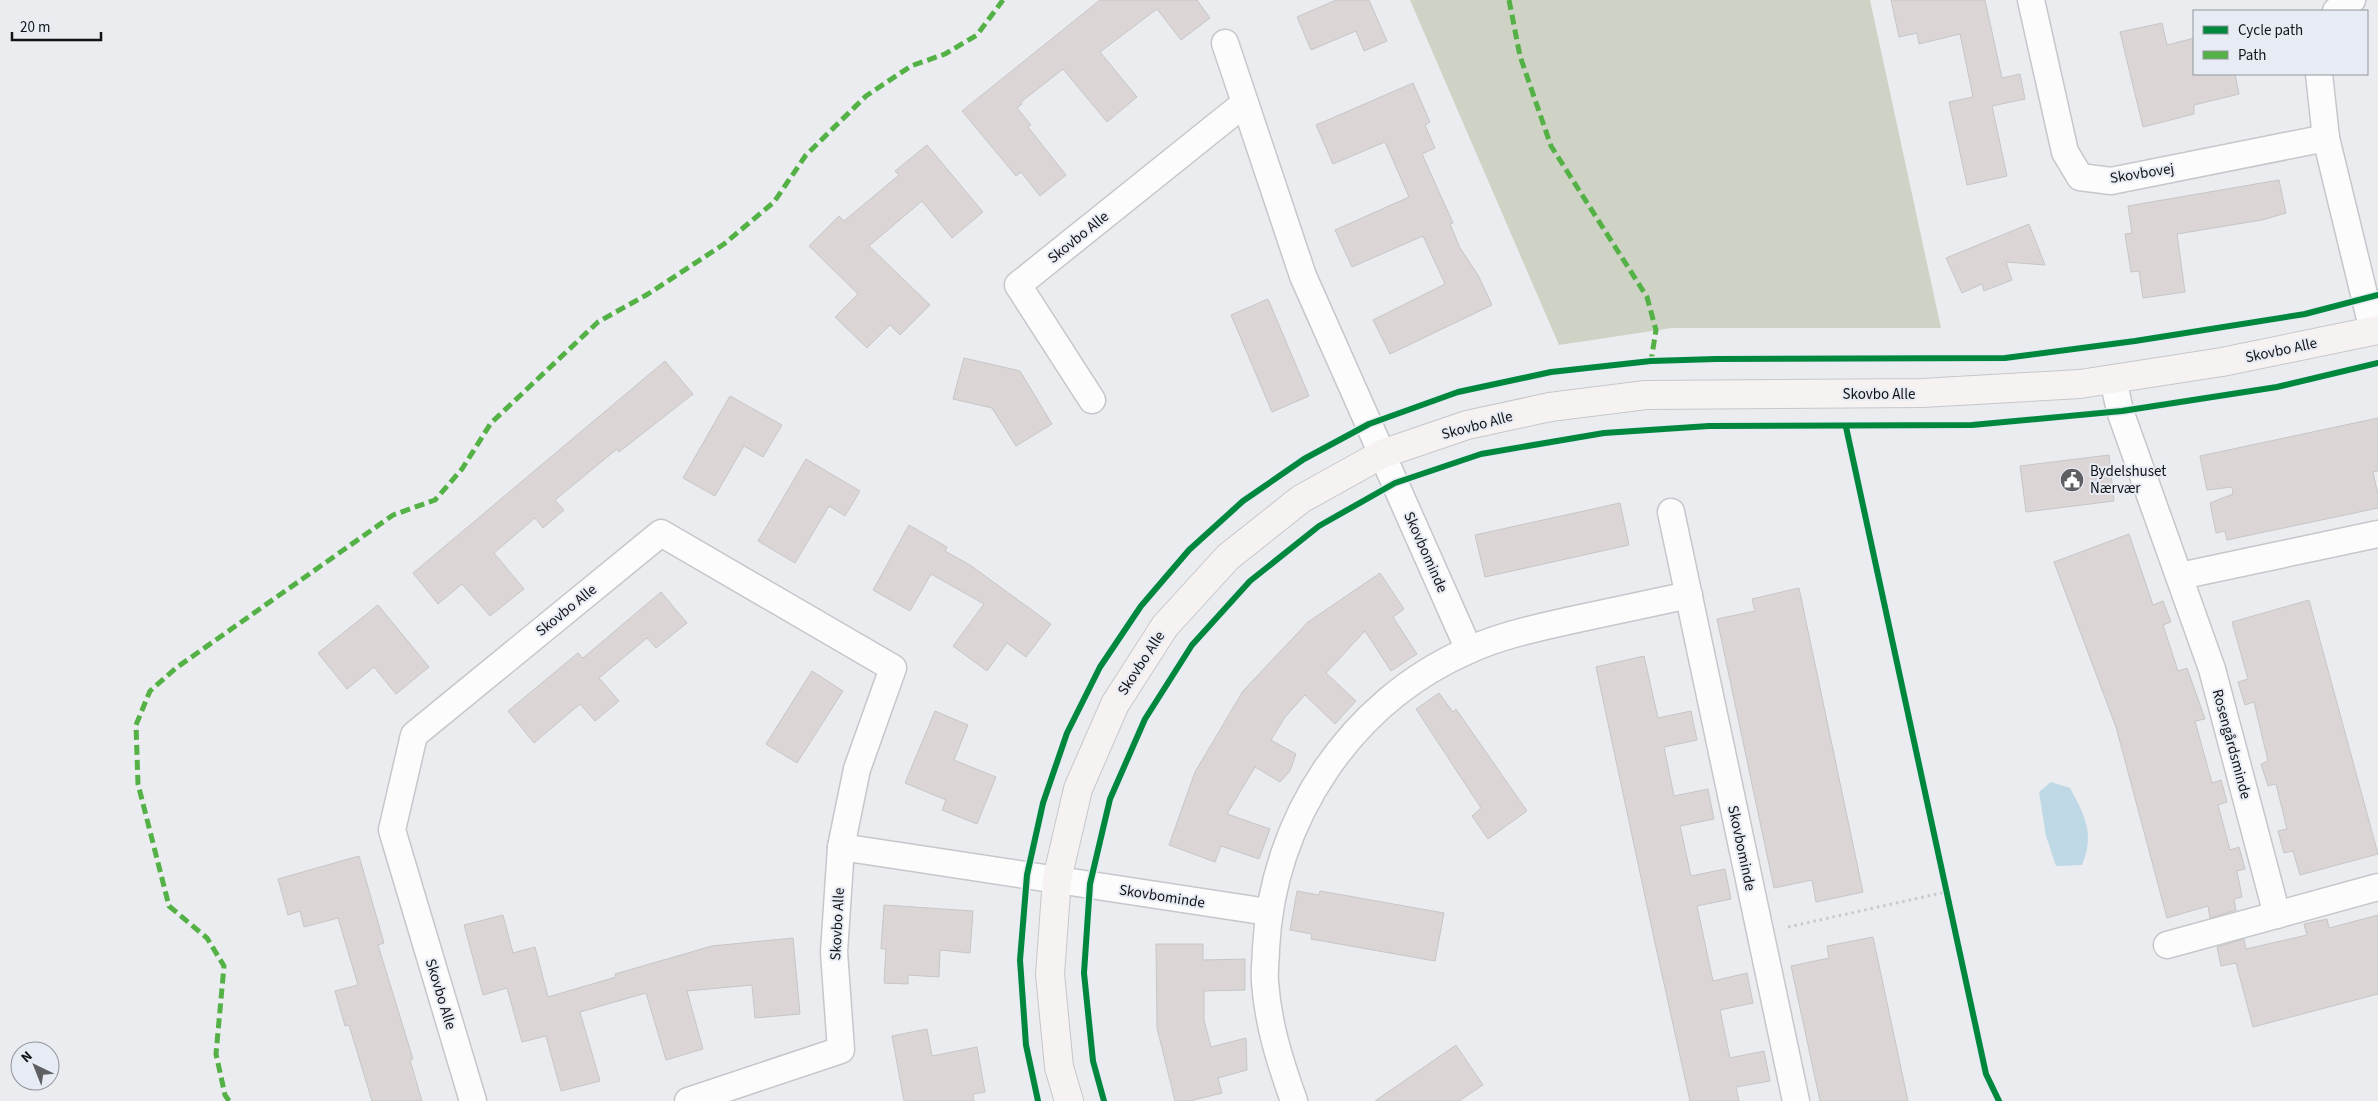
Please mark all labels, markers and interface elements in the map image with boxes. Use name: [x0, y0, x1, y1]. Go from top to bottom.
scale bar: [12, 10, 101, 42]
legend: [2193, 10, 2368, 75]
text: 20 m: [20, 17, 50, 38]
text: Cycle path: [2238, 20, 2303, 41]
text: Path: [2238, 45, 2266, 66]
street label: Skovbovej: [2108, 158, 2176, 189]
street label: Skovbo Alle: [1043, 206, 1113, 268]
street label: Skovbo Alle: [2243, 333, 2319, 368]
street label: Skovbo Alle: [1843, 384, 1915, 405]
street label: Skovbo Alle: [1439, 406, 1515, 445]
place label: Bydelshuset Nærvær: [2090, 461, 2166, 499]
public building icon: Bydelshuset Nærvær: [2059, 467, 2085, 493]
street label: Skovbominde: [1398, 508, 1453, 596]
street label: Skovbo Alle: [531, 579, 601, 641]
street label: Skovbo Alle: [1113, 627, 1170, 700]
street label: Rosengårdsminde: [2207, 687, 2256, 801]
street label: Skovbominde: [1722, 803, 1761, 893]
street label: Skovbominde: [1117, 879, 1206, 914]
street label: Skovbo Alle: [825, 887, 850, 961]
street label: Skovbo Alle: [420, 956, 461, 1032]
north arrow: [10, 1041, 60, 1091]
text: N: [17, 1047, 37, 1068]

